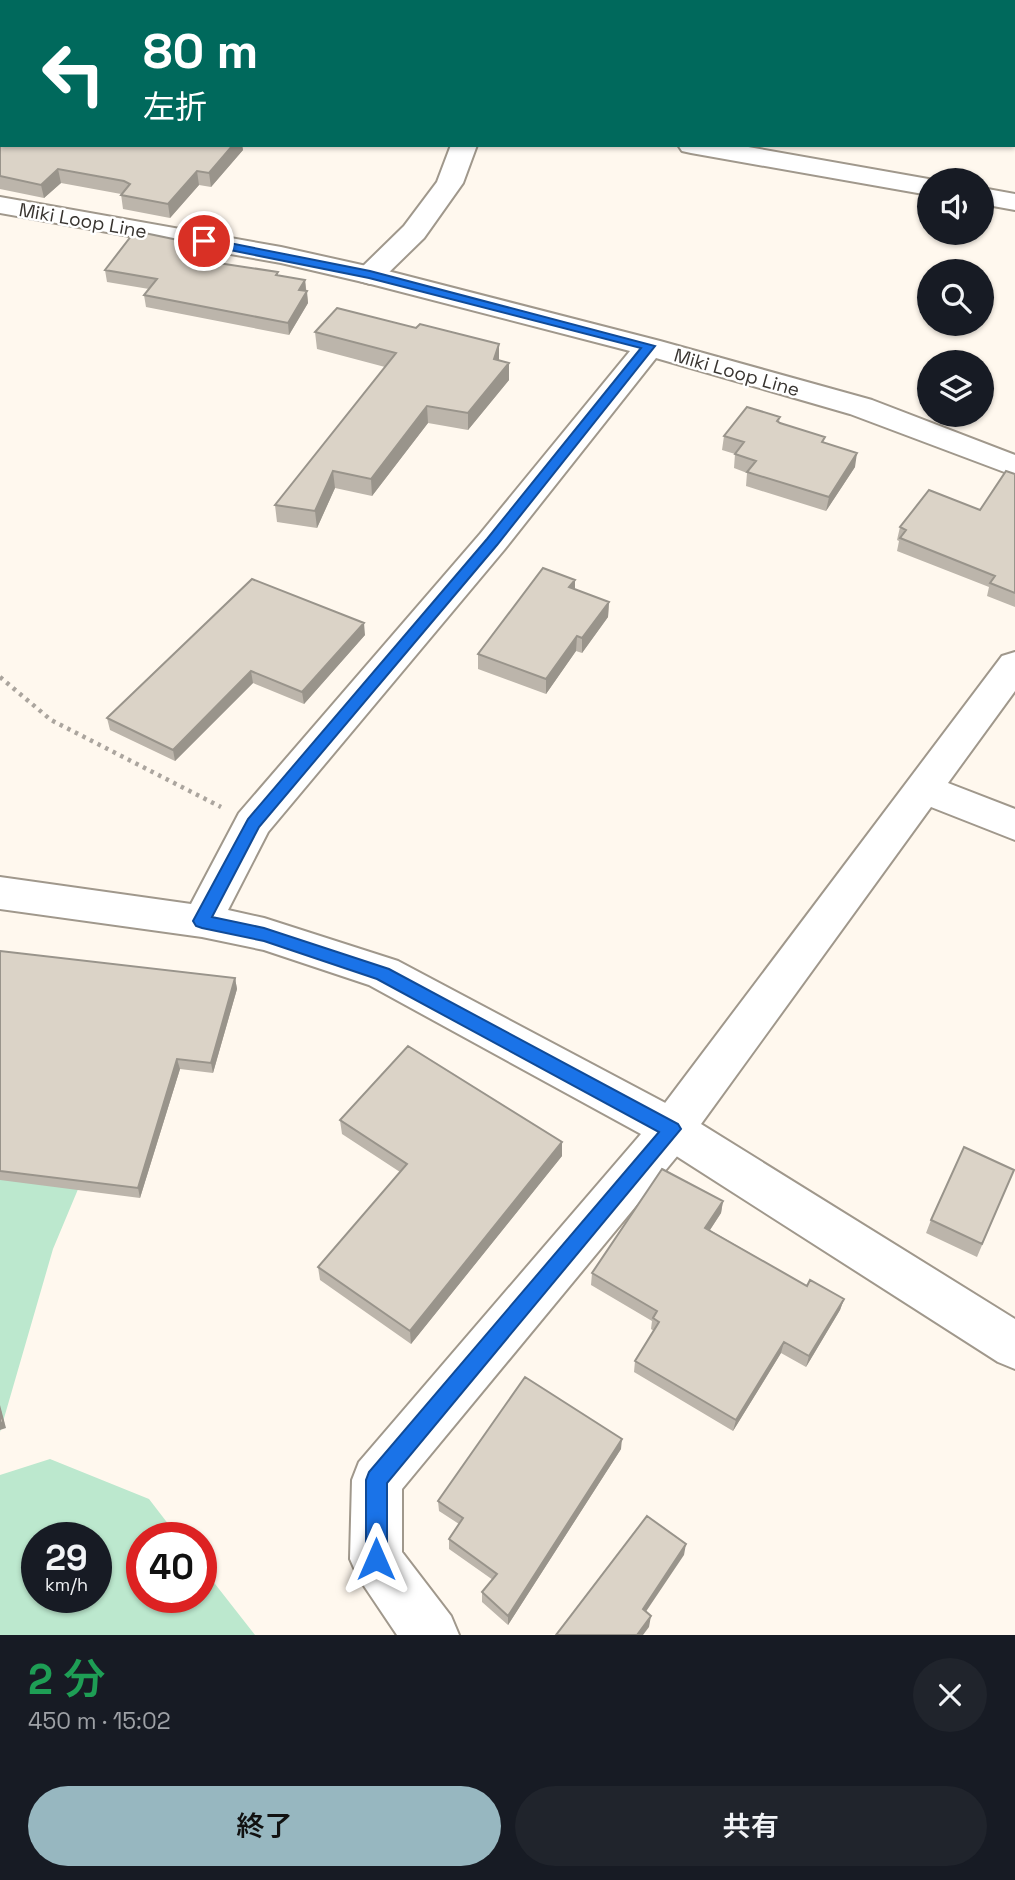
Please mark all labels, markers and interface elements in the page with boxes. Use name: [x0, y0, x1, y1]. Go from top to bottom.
text: 80 m: [143, 20, 258, 82]
icon: left: [28, 28, 119, 119]
text: 左折: [143, 87, 207, 127]
map controls: [917, 168, 994, 427]
button: sound: [917, 168, 994, 245]
street label: Miki Loop Line: [17, 197, 149, 244]
pin: [174, 211, 234, 271]
icon: arrive: [185, 222, 223, 260]
button: search: [917, 259, 994, 336]
street label: Miki Loop Line: [671, 343, 803, 402]
button: layers: [917, 350, 994, 427]
speed limit sign: 40: [126, 1522, 217, 1613]
position arrow: [339, 1522, 413, 1596]
text: 29: [45, 1536, 88, 1580]
text: km/h: [45, 1573, 88, 1596]
text: 2 分: [28, 1653, 106, 1706]
button: close: [913, 1658, 987, 1732]
text: 450 m · 15:02: [28, 1706, 171, 1736]
button: 終了: [28, 1786, 501, 1866]
button: 共有: [515, 1786, 987, 1866]

